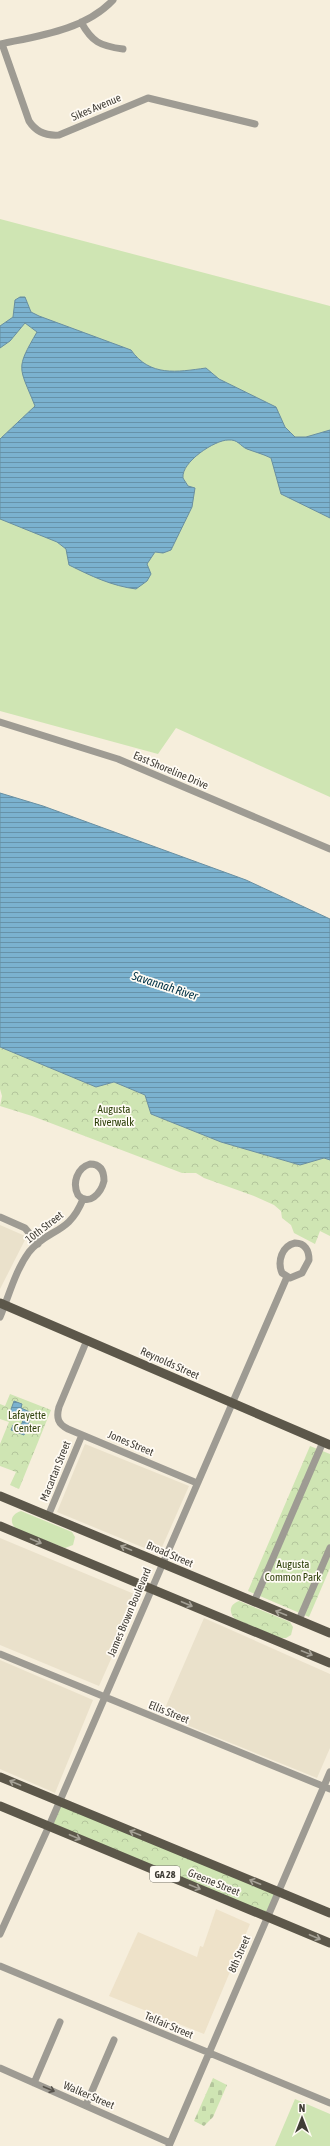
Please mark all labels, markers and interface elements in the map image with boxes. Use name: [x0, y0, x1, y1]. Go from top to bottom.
street label: Sikes Avenue: [69, 91, 123, 123]
street label: East Shoreline Drive: [132, 749, 210, 791]
water label: Savannah River: [129, 968, 200, 1003]
park label: Augusta Riverwalk: [94, 1103, 134, 1128]
street label: 10th Street: [23, 1209, 65, 1245]
street label: Reynolds Street: [139, 1345, 201, 1381]
park label: Lafayette Center: [8, 1409, 46, 1434]
street label: Jones Street: [106, 1428, 156, 1458]
street label: Macartan Street: [37, 1439, 73, 1503]
one-way arrow: [30, 1538, 42, 1545]
street label: Broad Street: [145, 1539, 195, 1569]
one-way arrow: [121, 1544, 133, 1552]
park label: Augusta Common Park: [265, 1558, 321, 1583]
street label: James Brown Boulevard: [105, 1566, 153, 1658]
one-way arrow: [181, 1600, 193, 1608]
one-way arrow: [275, 1609, 287, 1616]
one-way arrow: [301, 1650, 313, 1658]
street label: Ellis Street: [147, 1698, 191, 1726]
one-way arrow: [9, 1779, 21, 1786]
one-way arrow: [129, 1828, 141, 1836]
one-way arrow: [68, 1833, 80, 1841]
road number: GA 28: [150, 1866, 180, 1882]
street label: Greene Street: [186, 1866, 242, 1898]
one-way arrow: [250, 1878, 262, 1886]
one-way arrow: [188, 1884, 200, 1891]
one-way arrow: [308, 1933, 320, 1941]
street label: 8th Street: [226, 1934, 252, 1974]
street label: Telfair Street: [143, 2009, 195, 2041]
street label: Walker Street: [62, 2079, 116, 2111]
one-way arrow: [42, 2086, 54, 2094]
north arrow: [282, 2098, 322, 2138]
text: N: [299, 2102, 305, 2114]

